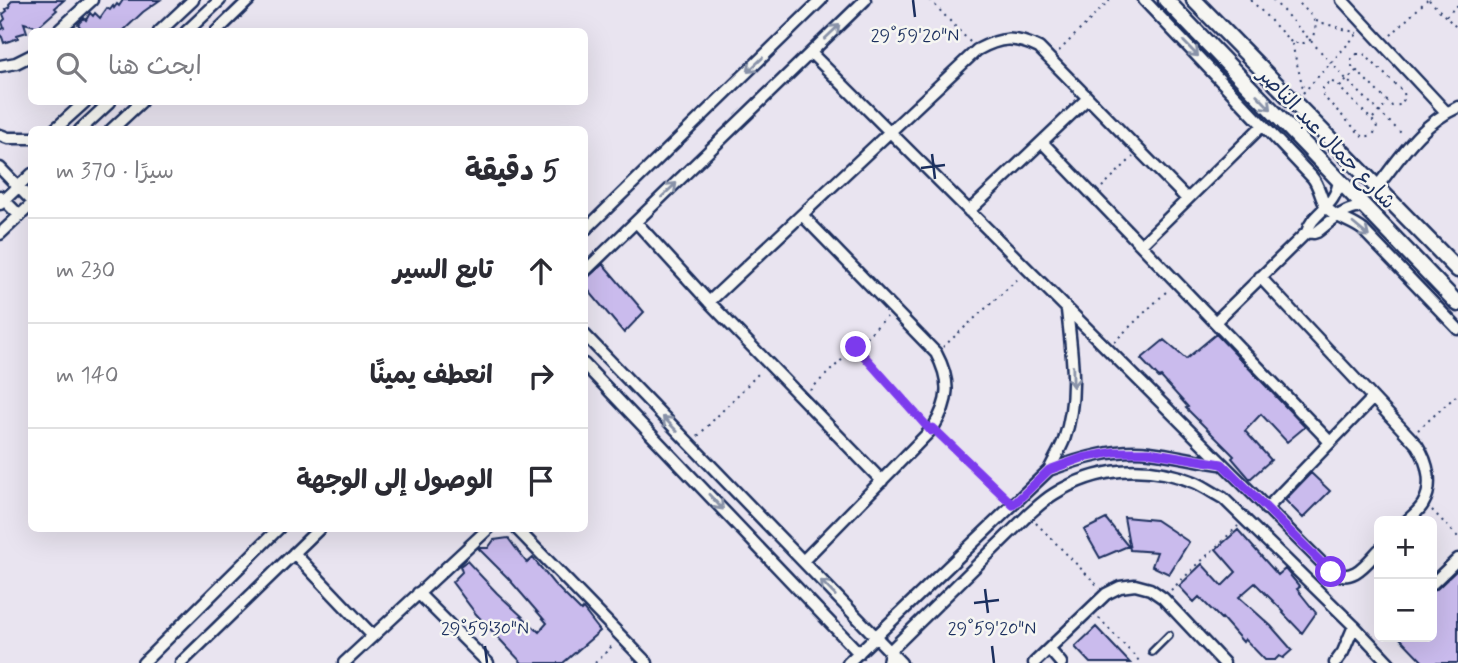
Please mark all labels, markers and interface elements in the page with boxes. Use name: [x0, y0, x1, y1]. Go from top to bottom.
one-way arrow: [823, 24, 840, 41]
text: 29°59'20"N: [871, 24, 959, 48]
search box: [28, 28, 588, 105]
one-way arrow: [1182, 41, 1199, 58]
icon: search: [52, 48, 90, 86]
text: ابحث هنا: [108, 50, 202, 84]
one-way arrow: [747, 56, 764, 73]
street label: شارع جمال عبد الناصر: [1250, 60, 1401, 216]
one-way arrow: [1255, 93, 1272, 110]
text: 5 دقيقة: [465, 152, 560, 191]
text: سيرًا · 370 m: [56, 157, 174, 187]
one-way arrow: [660, 182, 677, 199]
one-way arrow: [1352, 222, 1370, 238]
icon: ahead: [522, 252, 560, 290]
text: تابع السير: [393, 254, 493, 288]
text: 230 m: [56, 256, 115, 286]
route end: [840, 331, 871, 362]
icon: right: [522, 357, 560, 395]
text: انعطف يمينًا: [370, 359, 493, 393]
text: 140 m: [56, 361, 119, 391]
one-way arrow: [1066, 365, 1080, 388]
one-way arrow: [662, 415, 679, 432]
icon: arrive: [522, 462, 560, 500]
text: الوصول إلى الوجهة: [296, 464, 493, 498]
one-way arrow: [707, 493, 724, 510]
map controls: [1374, 516, 1437, 642]
button: +: [1374, 516, 1437, 579]
route start: [1315, 556, 1346, 587]
one-way arrow: [820, 579, 836, 597]
button: −: [1374, 579, 1437, 642]
text: 29°59'30"N: [441, 617, 529, 641]
text: 29°59'20"N: [948, 617, 1036, 641]

